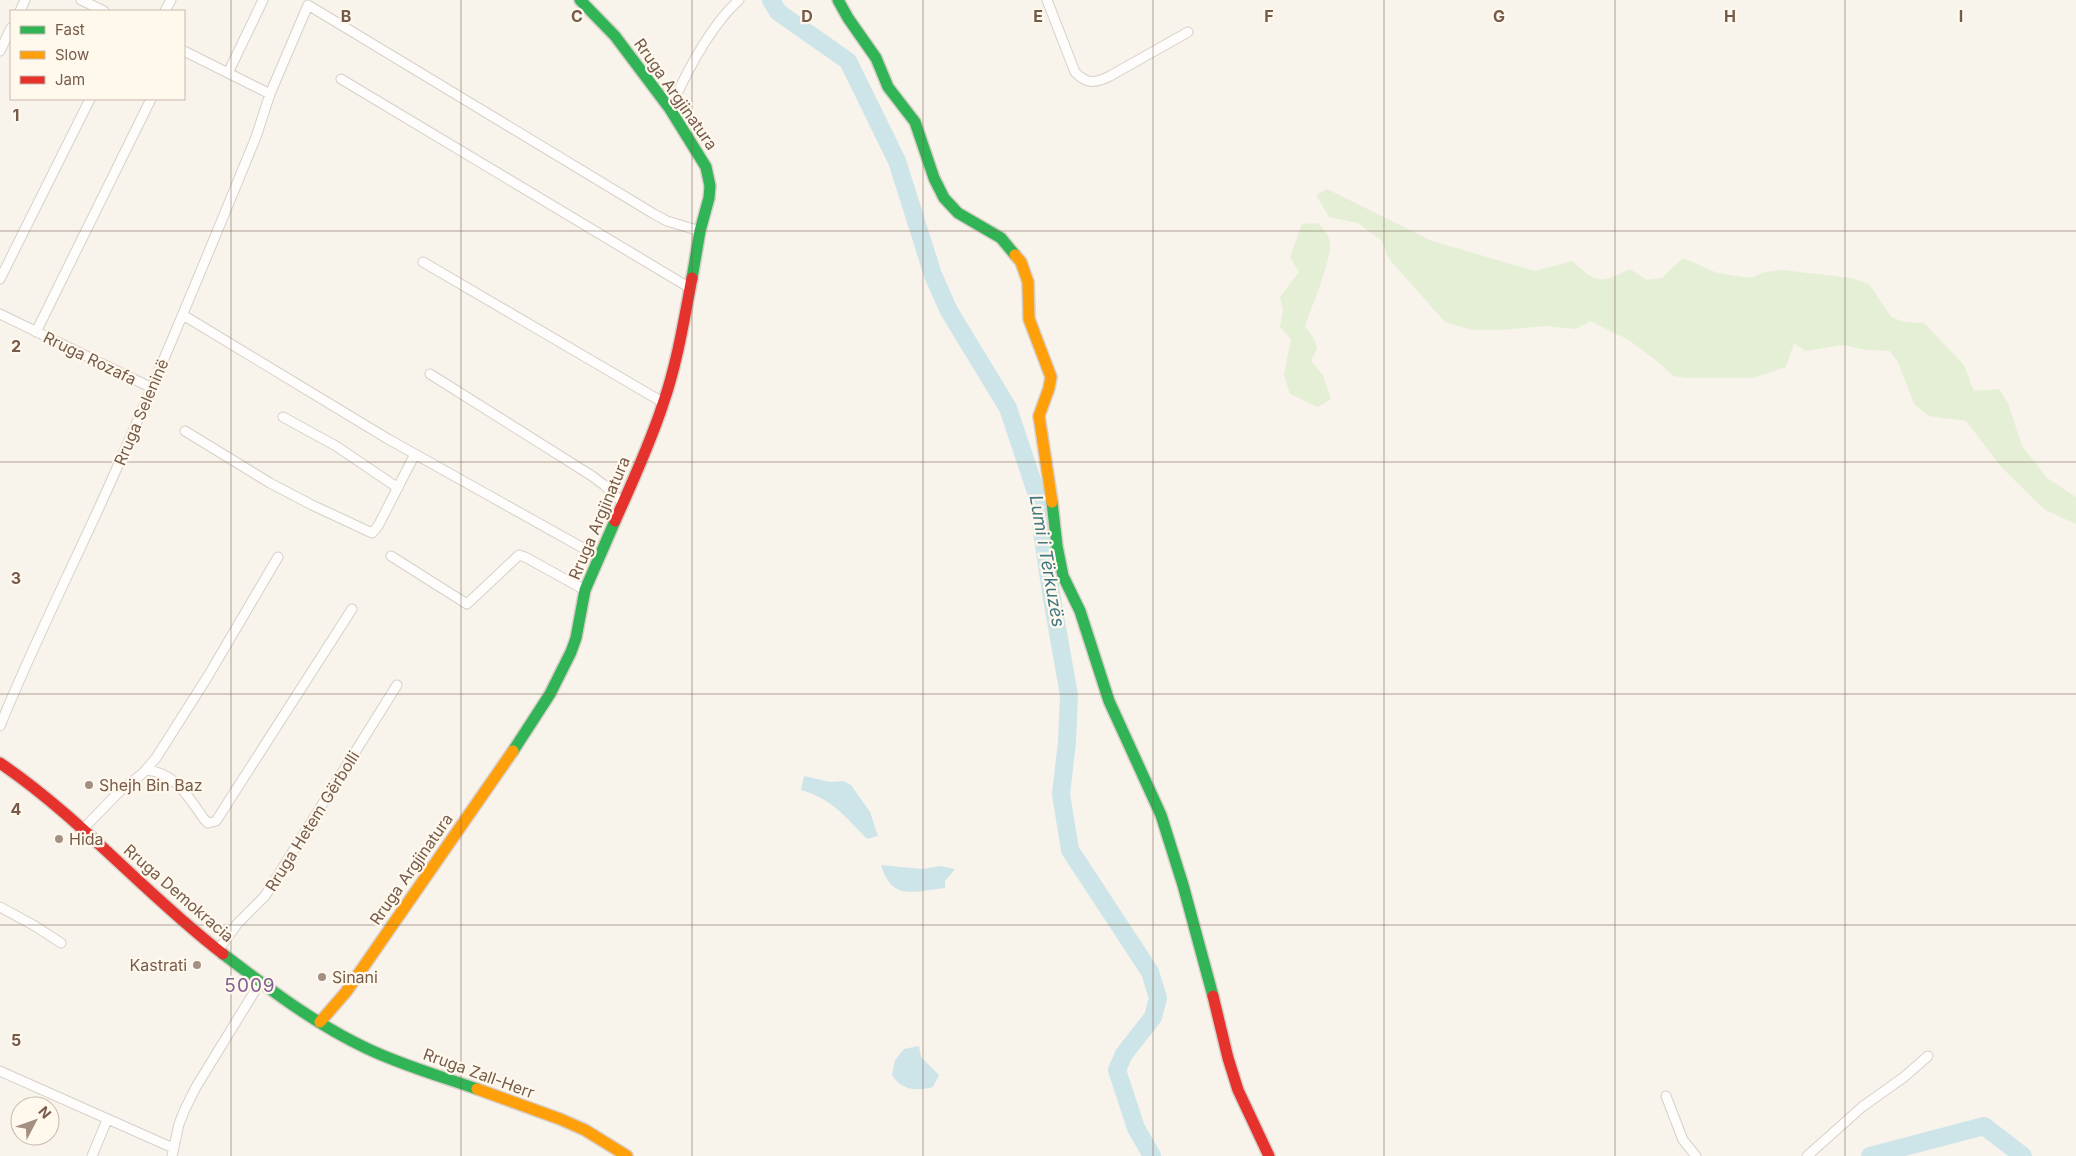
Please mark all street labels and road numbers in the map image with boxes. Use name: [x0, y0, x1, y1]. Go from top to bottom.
street label: Rruga Argjinatura: [630, 34, 722, 154]
street label: Rruga Rozafa: [40, 327, 140, 389]
street label: Rruga Seleninë: [110, 356, 172, 468]
street label: Rruga Argjinatura: [564, 454, 634, 582]
street label: Rruga Hetem Gërbolli: [261, 747, 363, 895]
street label: Rruga Argjinatura: [365, 809, 457, 929]
street label: Rruga Demokracia: [120, 840, 238, 946]
street label: Rruga Zall-Herr: [421, 1044, 537, 1102]

